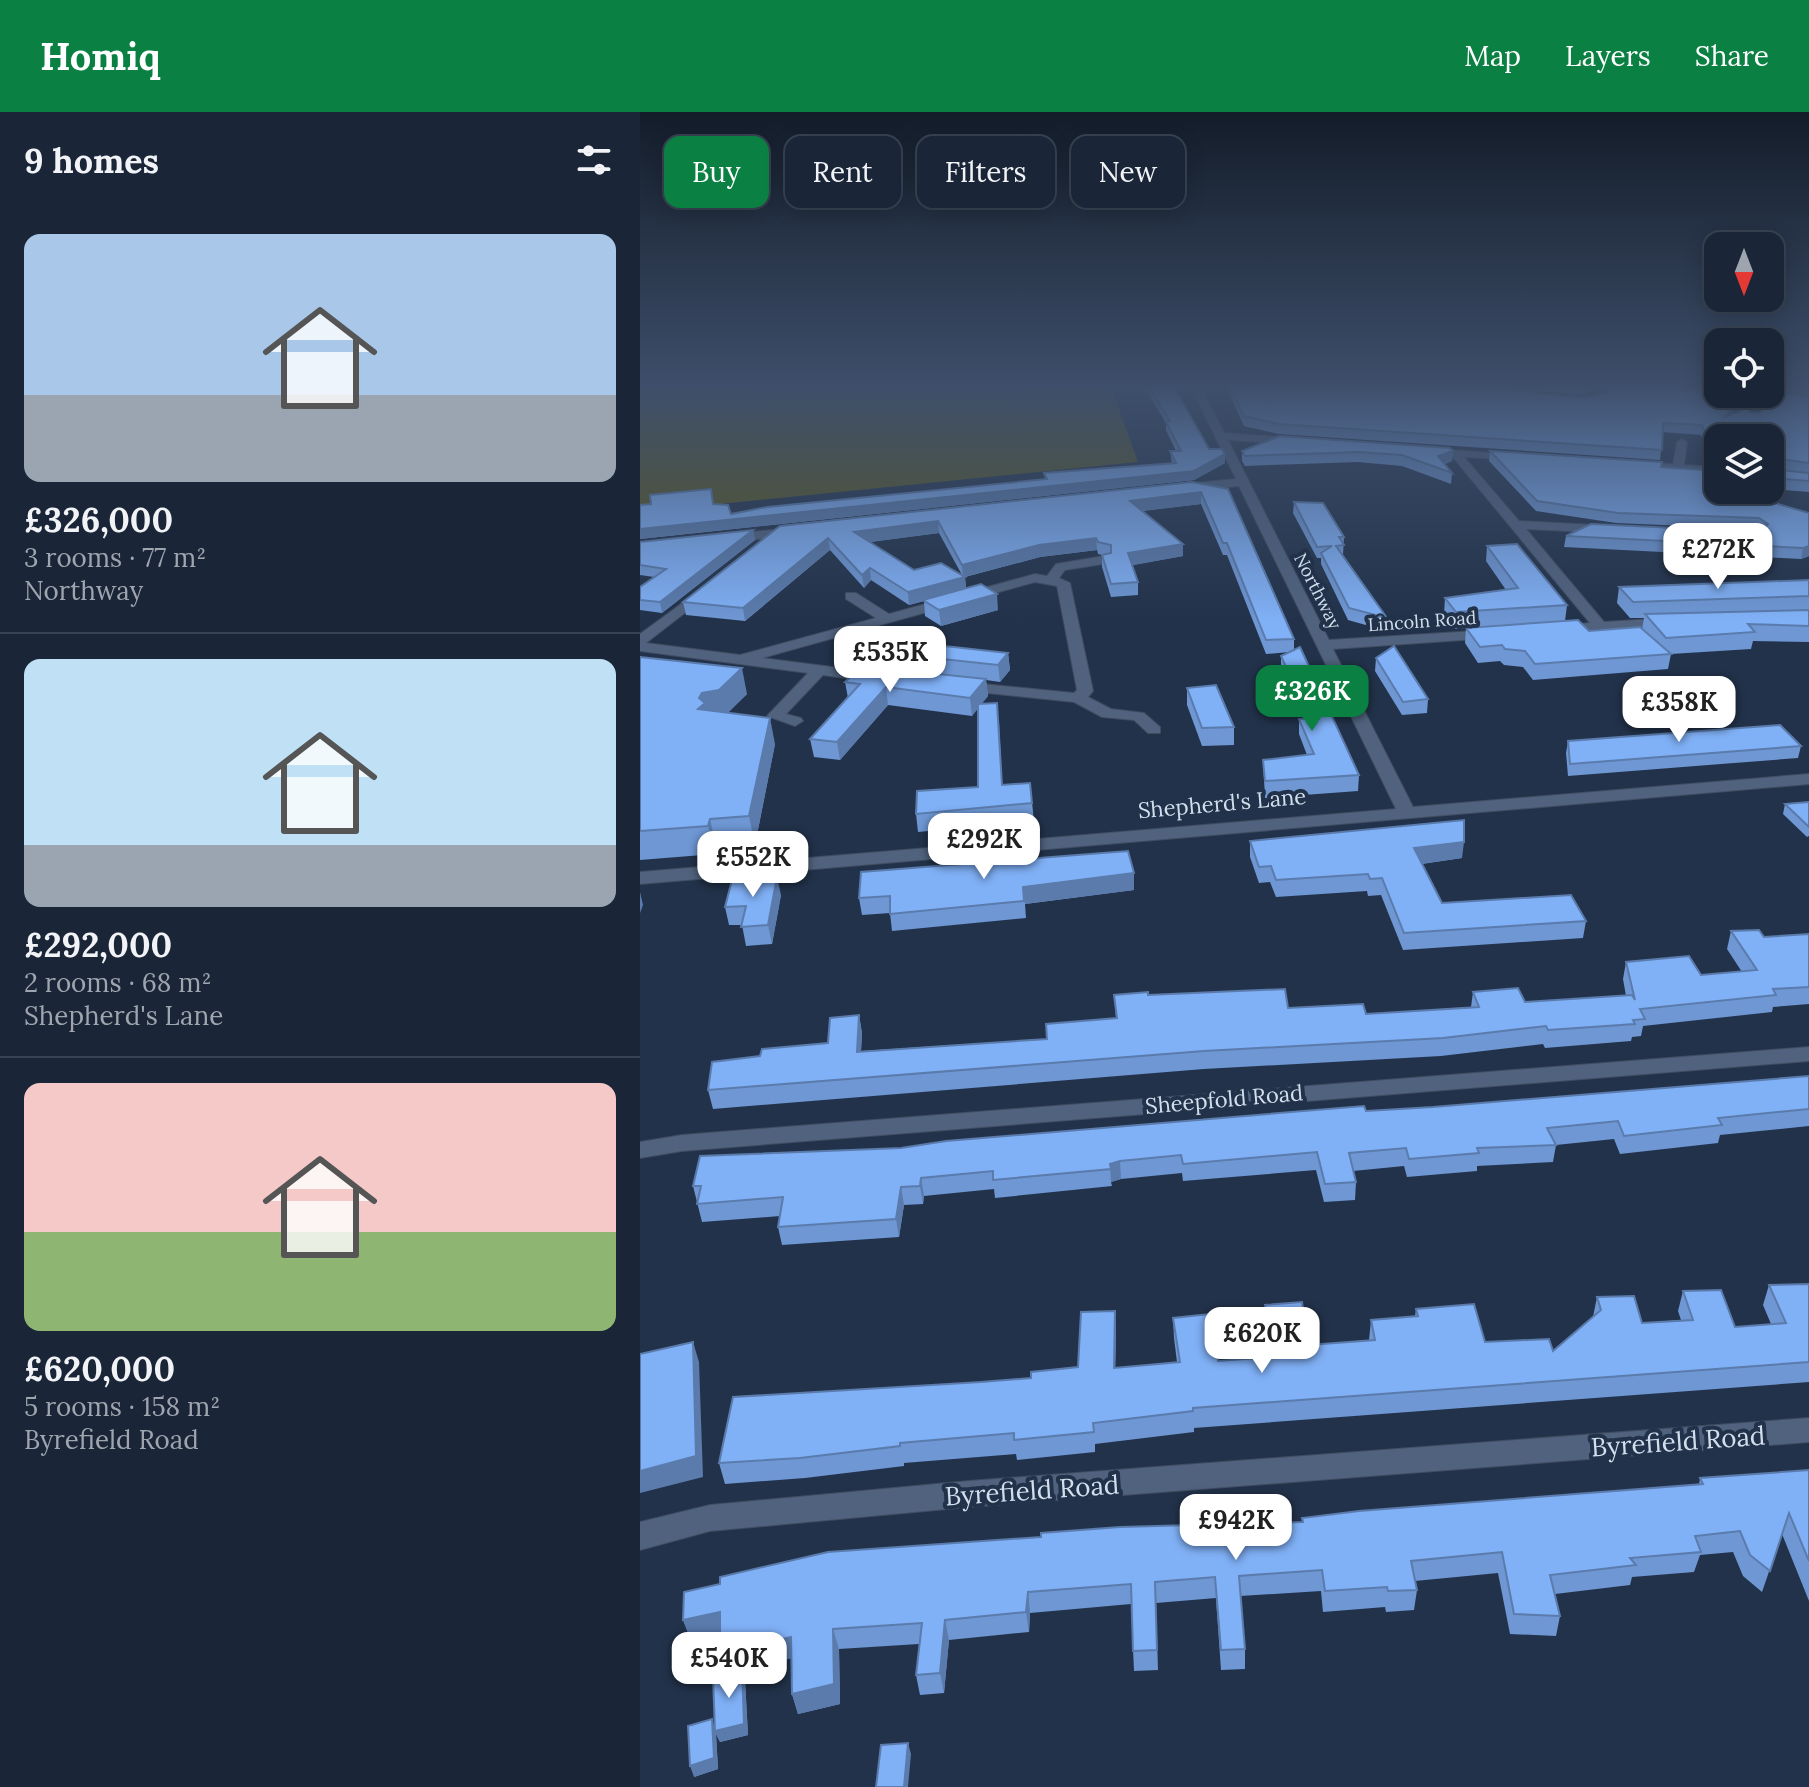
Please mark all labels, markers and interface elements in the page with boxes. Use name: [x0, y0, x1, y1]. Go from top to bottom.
text: Homiq: [40, 32, 160, 80]
text: Map: [1464, 38, 1521, 74]
text: Layers: [1565, 38, 1651, 74]
text: Share: [1695, 38, 1769, 74]
chip: Buy: [664, 136, 769, 208]
chip: Rent: [785, 136, 901, 208]
chip: Filters: [917, 136, 1055, 208]
chip: New: [1071, 136, 1185, 208]
icon: filters: [572, 138, 616, 182]
text: 9 homes: [24, 139, 159, 182]
north arrow: [1704, 232, 1784, 312]
map controls: [1704, 232, 1784, 504]
icon: home: [248, 286, 392, 430]
button: locate: [1704, 328, 1784, 408]
button: layers: [1704, 424, 1784, 504]
text: £326,000: [24, 498, 173, 541]
pin: £272K: [1662, 523, 1774, 591]
text: £272K: [1681, 532, 1755, 565]
text: 3 rooms · 77 m²: [24, 541, 206, 574]
street label: Northway: [1289, 549, 1347, 633]
text: Northway: [24, 574, 143, 607]
street label: Lincoln Road: [1367, 606, 1477, 636]
pin: £535K: [834, 626, 946, 694]
text: £535K: [852, 635, 928, 668]
pin: £326K: [1256, 665, 1368, 733]
text: £326K: [1274, 674, 1350, 707]
pin: £358K: [1623, 676, 1735, 744]
text: £358K: [1641, 685, 1717, 718]
icon: home: [248, 711, 392, 855]
street label: Shepherd's Lane: [1137, 782, 1307, 824]
pin: £292K: [928, 813, 1040, 881]
text: £292K: [946, 822, 1022, 855]
pin: £552K: [697, 831, 809, 899]
text: £552K: [715, 840, 791, 873]
text: £292,000: [24, 923, 172, 966]
text: 2 rooms · 68 m²: [24, 966, 212, 999]
text: Shepherd's Lane: [24, 999, 223, 1032]
street label: Sheepfold Road: [1144, 1078, 1304, 1120]
icon: home: [248, 1135, 392, 1279]
pin: £620K: [1206, 1307, 1318, 1375]
text: £620K: [1223, 1316, 1301, 1349]
text: £620,000: [24, 1347, 175, 1390]
text: 5 rooms · 158 m²: [24, 1390, 220, 1423]
street label: Byrefield Road: [1590, 1418, 1766, 1464]
text: Byrefield Road: [24, 1423, 199, 1456]
street label: Byrefield Road: [944, 1467, 1120, 1513]
pin: £942K: [1180, 1494, 1292, 1562]
text: £942K: [1198, 1503, 1274, 1536]
pin: £540K: [673, 1632, 785, 1700]
text: £540K: [690, 1641, 768, 1674]

